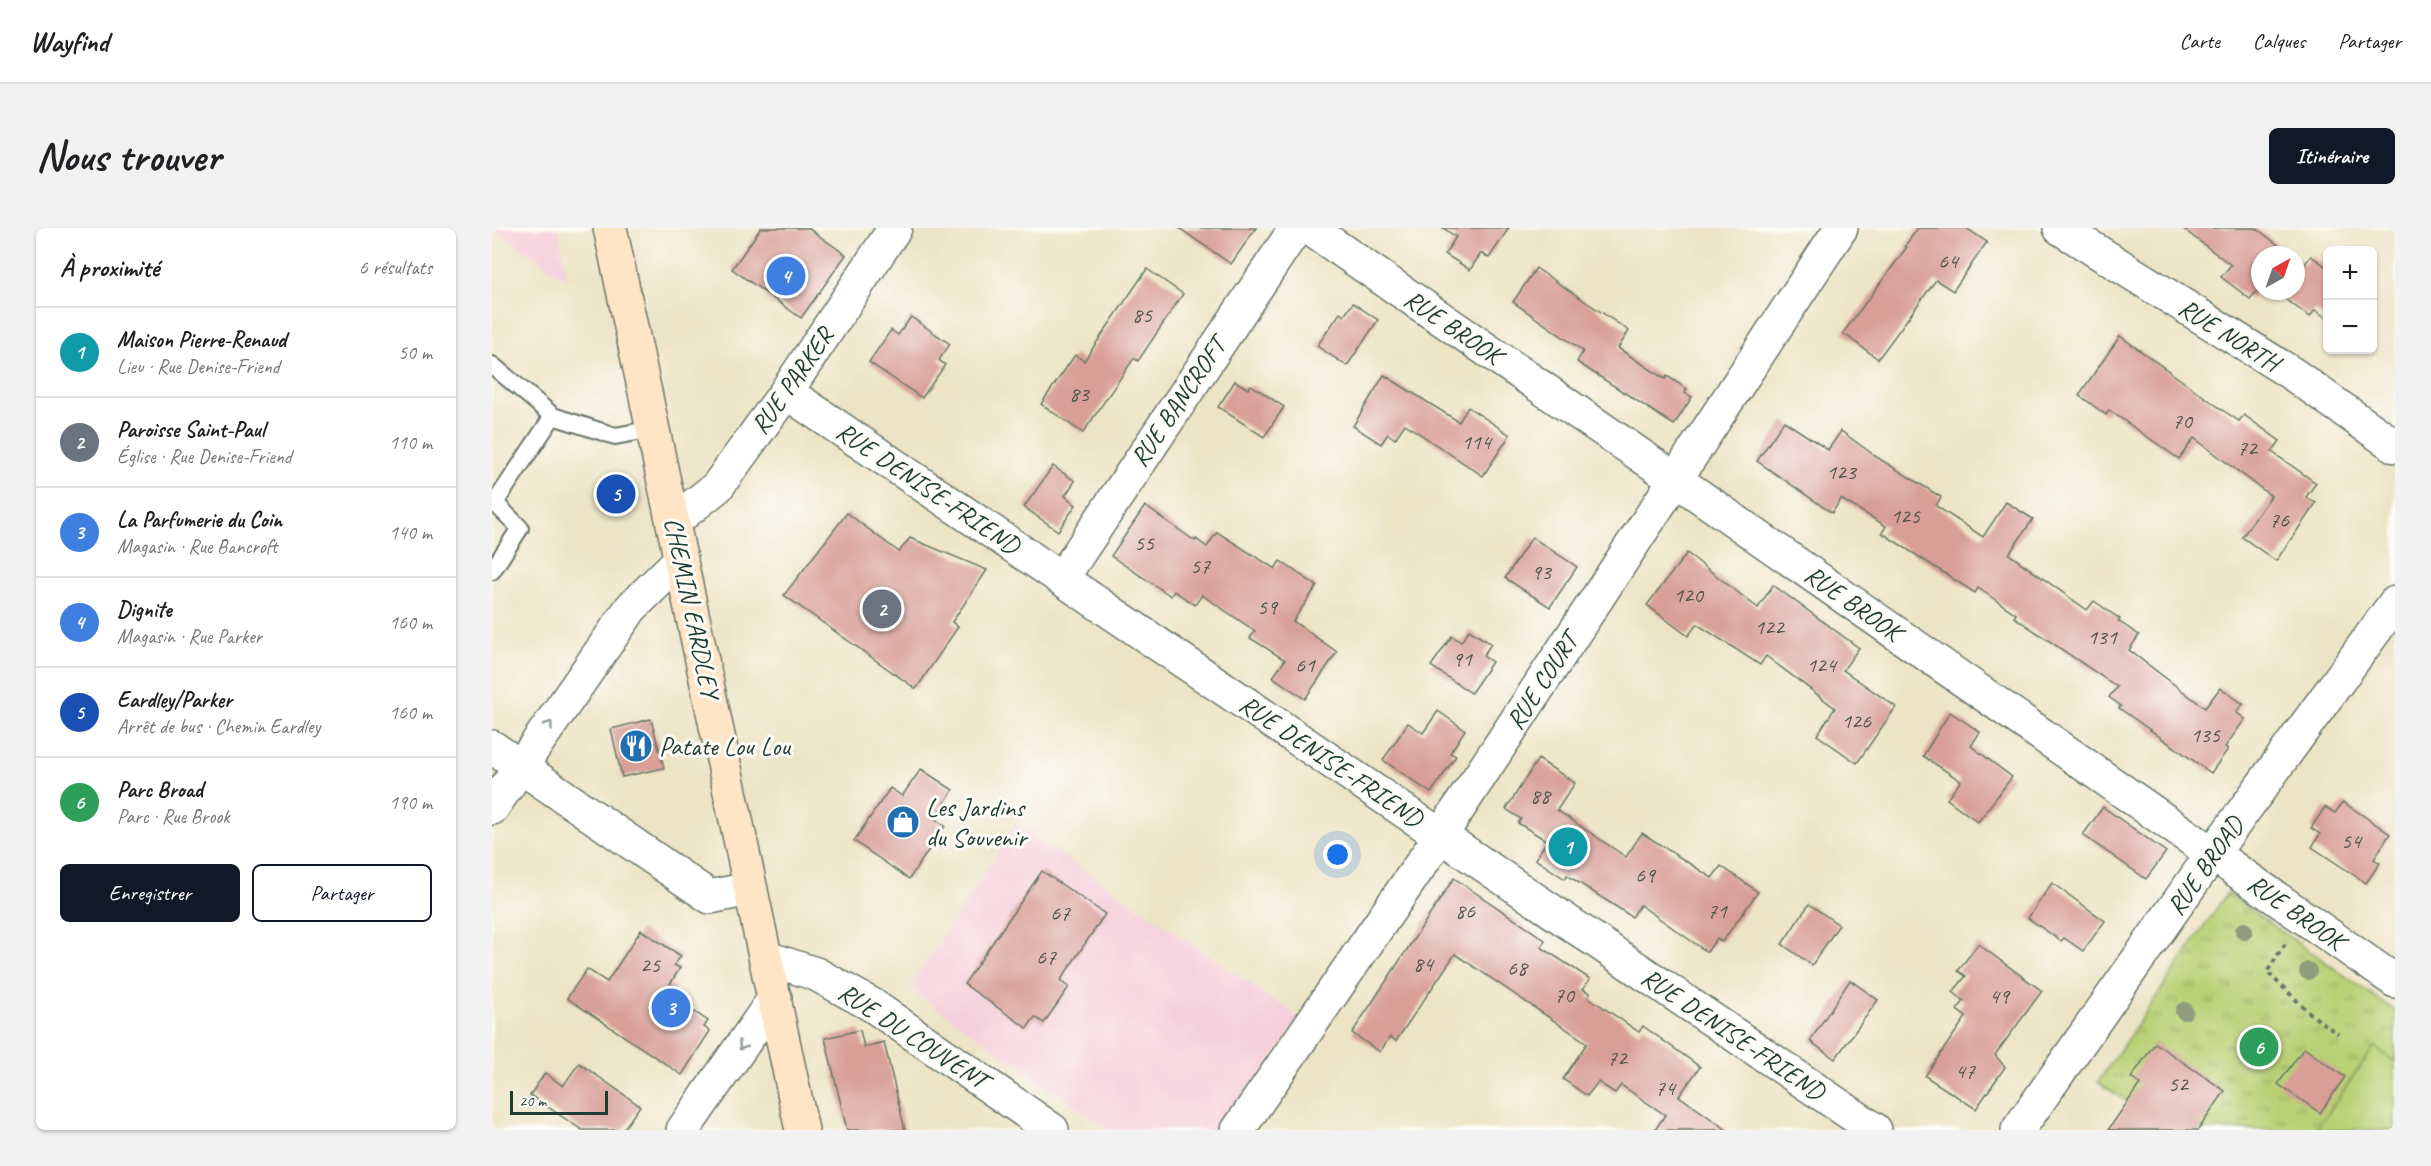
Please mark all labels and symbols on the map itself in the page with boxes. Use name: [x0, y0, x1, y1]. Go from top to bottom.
north arrow: [2251, 246, 2305, 300]
house number: 64: [1938, 247, 1960, 275]
pin: 4: [766, 254, 806, 298]
street label: RUE BROOK: [1398, 282, 1512, 374]
street label: RUE NORTH: [2172, 291, 2289, 381]
house number: 85: [1132, 301, 1153, 329]
street label: RUE PARKER: [743, 319, 842, 441]
street label: RUE BANCROFT: [1123, 327, 1236, 473]
house number: 83: [1069, 380, 1091, 408]
house number: 70: [2172, 407, 2194, 435]
street label: RUE DENISE-FRIEND: [830, 415, 1028, 563]
house number: 114: [1461, 428, 1493, 456]
house number: 72: [2237, 434, 2259, 462]
house number: 123: [1826, 458, 1858, 486]
pin: 5: [596, 472, 636, 516]
house number: 125: [1890, 502, 1921, 530]
house number: 76: [2269, 506, 2290, 534]
street label: CHEMIN EARDLEY: [657, 515, 728, 705]
house number: 55: [1134, 529, 1155, 557]
house number: 57: [1190, 552, 1211, 580]
house number: 93: [1531, 558, 1553, 586]
street label: RUE BROOK: [1798, 558, 1912, 651]
house number: 120: [1673, 581, 1705, 609]
pin: 2: [862, 586, 902, 632]
house number: 59: [1257, 593, 1279, 621]
house number: 122: [1754, 613, 1786, 641]
street label: RUE COURT: [1499, 622, 1588, 736]
house number: 131: [2087, 623, 2118, 651]
house number: 91: [1452, 645, 1473, 673]
house number: 61: [1295, 651, 1316, 679]
house number: 124: [1806, 651, 1838, 679]
street label: RUE DENISE-FRIEND: [1233, 688, 1431, 836]
house number: 126: [1841, 707, 1872, 735]
one-way arrow: [542, 720, 553, 731]
house number: 135: [2190, 721, 2221, 749]
restaurant icon: Patate Lou Lou: [618, 728, 654, 764]
place label: Patate Lou Lou: [659, 730, 791, 763]
house number: 88: [1530, 782, 1552, 810]
place label: Les Jardins du Souvenir: [926, 791, 1029, 854]
shop icon: Les Jardins du Souvenir: [885, 804, 921, 840]
street label: RUE BROAD: [2159, 809, 2252, 922]
pin: 1: [1548, 824, 1588, 870]
house number: 54: [2341, 827, 2363, 855]
your location: [1323, 840, 1352, 869]
house number: 69: [1635, 861, 1657, 889]
street label: RUE BROOK: [2241, 867, 2355, 960]
house number: 86: [1455, 897, 1476, 925]
house number: 71: [1707, 897, 1728, 925]
house number: 67: [1050, 899, 1071, 927]
house number: 67: [1036, 943, 1057, 971]
house number: 84: [1413, 950, 1435, 978]
house number: 25: [640, 951, 661, 979]
house number: 68: [1507, 954, 1529, 982]
street label: RUE DENISE-FRIEND: [1635, 961, 1833, 1109]
street label: RUE DU COUVENT: [832, 976, 1000, 1100]
house number: 70: [1554, 981, 1576, 1009]
house number: 49: [1989, 982, 2011, 1010]
pin: 3: [652, 986, 690, 1030]
pin: 6: [2240, 1024, 2278, 1070]
one-way arrow: [738, 1039, 749, 1050]
house number: 72: [1607, 1044, 1629, 1072]
house number: 47: [1955, 1057, 1976, 1085]
house number: 52: [2168, 1070, 2190, 1098]
house number: 74: [1655, 1074, 1677, 1102]
scale bar: [510, 1088, 608, 1116]

